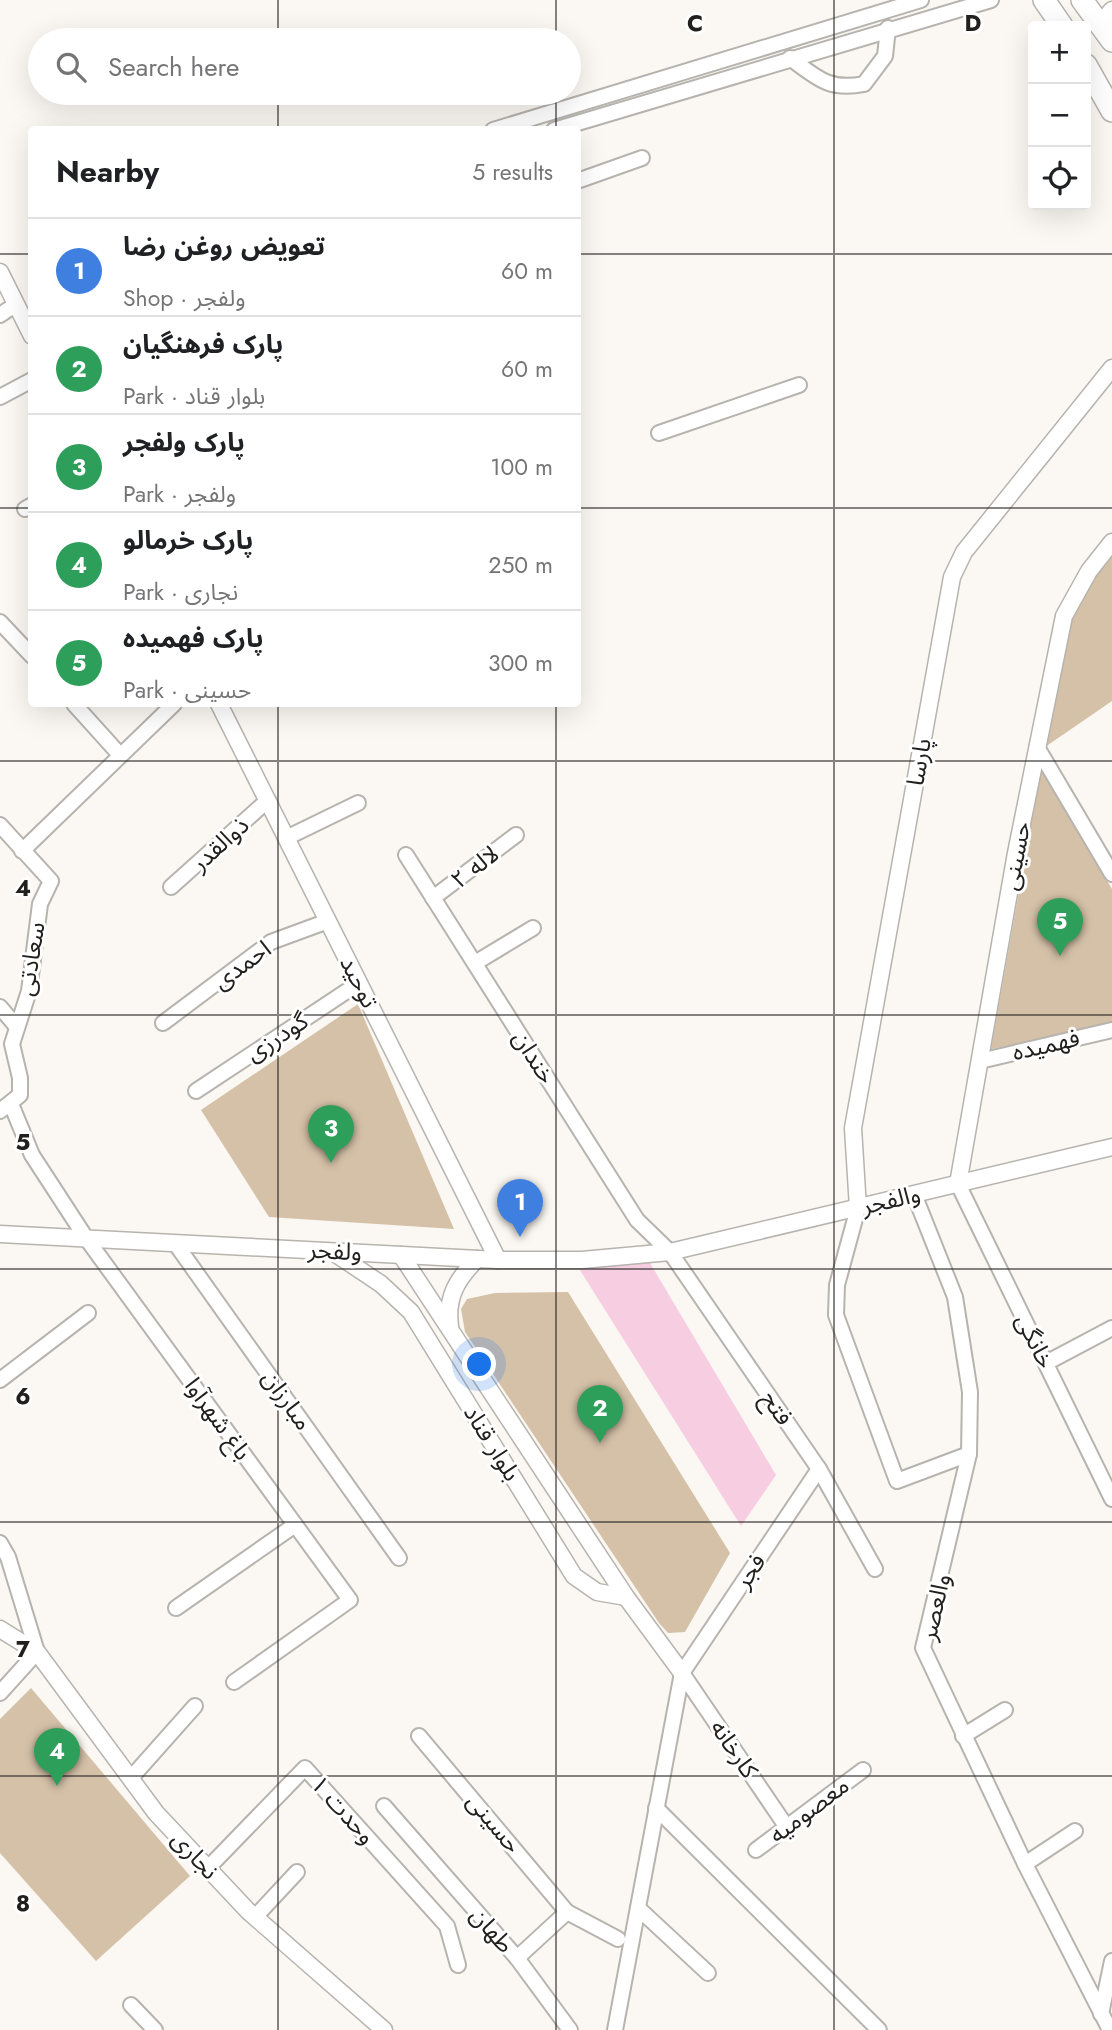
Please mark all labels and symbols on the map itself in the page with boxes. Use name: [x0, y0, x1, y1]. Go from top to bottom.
text: C: [687, 6, 703, 40]
text: D: [965, 6, 982, 40]
street label: پارسا: [897, 735, 940, 789]
street label: ذوالقدر: [182, 808, 256, 880]
street label: حسینی: [992, 819, 1039, 893]
street label: لاله ۲: [443, 837, 506, 897]
text: 4: [15, 871, 31, 905]
pin: 5: [1037, 898, 1083, 956]
street label: سعادتی: [7, 919, 54, 998]
street label: احمدی: [205, 931, 278, 998]
street label: توحید: [332, 950, 387, 1014]
street label: گودرزی: [238, 1003, 316, 1070]
street label: فهمیده: [1009, 1020, 1083, 1069]
street label: خندان: [504, 1023, 564, 1090]
pin: 3: [308, 1105, 354, 1163]
text: 5: [16, 1125, 30, 1159]
street label: والفجر: [857, 1176, 924, 1223]
pin: 1: [497, 1179, 543, 1237]
street label: ولفجر: [306, 1232, 363, 1269]
street label: خانگی: [1007, 1307, 1064, 1374]
your location: [462, 1347, 496, 1381]
street label: مبارزان: [254, 1362, 321, 1437]
street label: باغ شهرآوا: [176, 1370, 260, 1467]
text: 6: [15, 1379, 31, 1413]
street label: فتح: [753, 1383, 802, 1432]
pin: 2: [577, 1385, 623, 1443]
street label: بلوار قناد: [455, 1398, 530, 1488]
street label: فجر: [725, 1546, 774, 1596]
street label: والعصر: [910, 1570, 959, 1645]
text: 7: [16, 1632, 30, 1666]
street label: کارخانه: [702, 1712, 767, 1786]
pin: 4: [34, 1728, 80, 1786]
street label: وحدت ۱: [303, 1767, 384, 1852]
street label: معصومیه: [761, 1768, 856, 1851]
street label: حسینی: [459, 1785, 530, 1861]
street label: نجاری: [164, 1822, 227, 1887]
text: 8: [16, 1886, 30, 1920]
street label: طهان: [462, 1899, 523, 1961]

